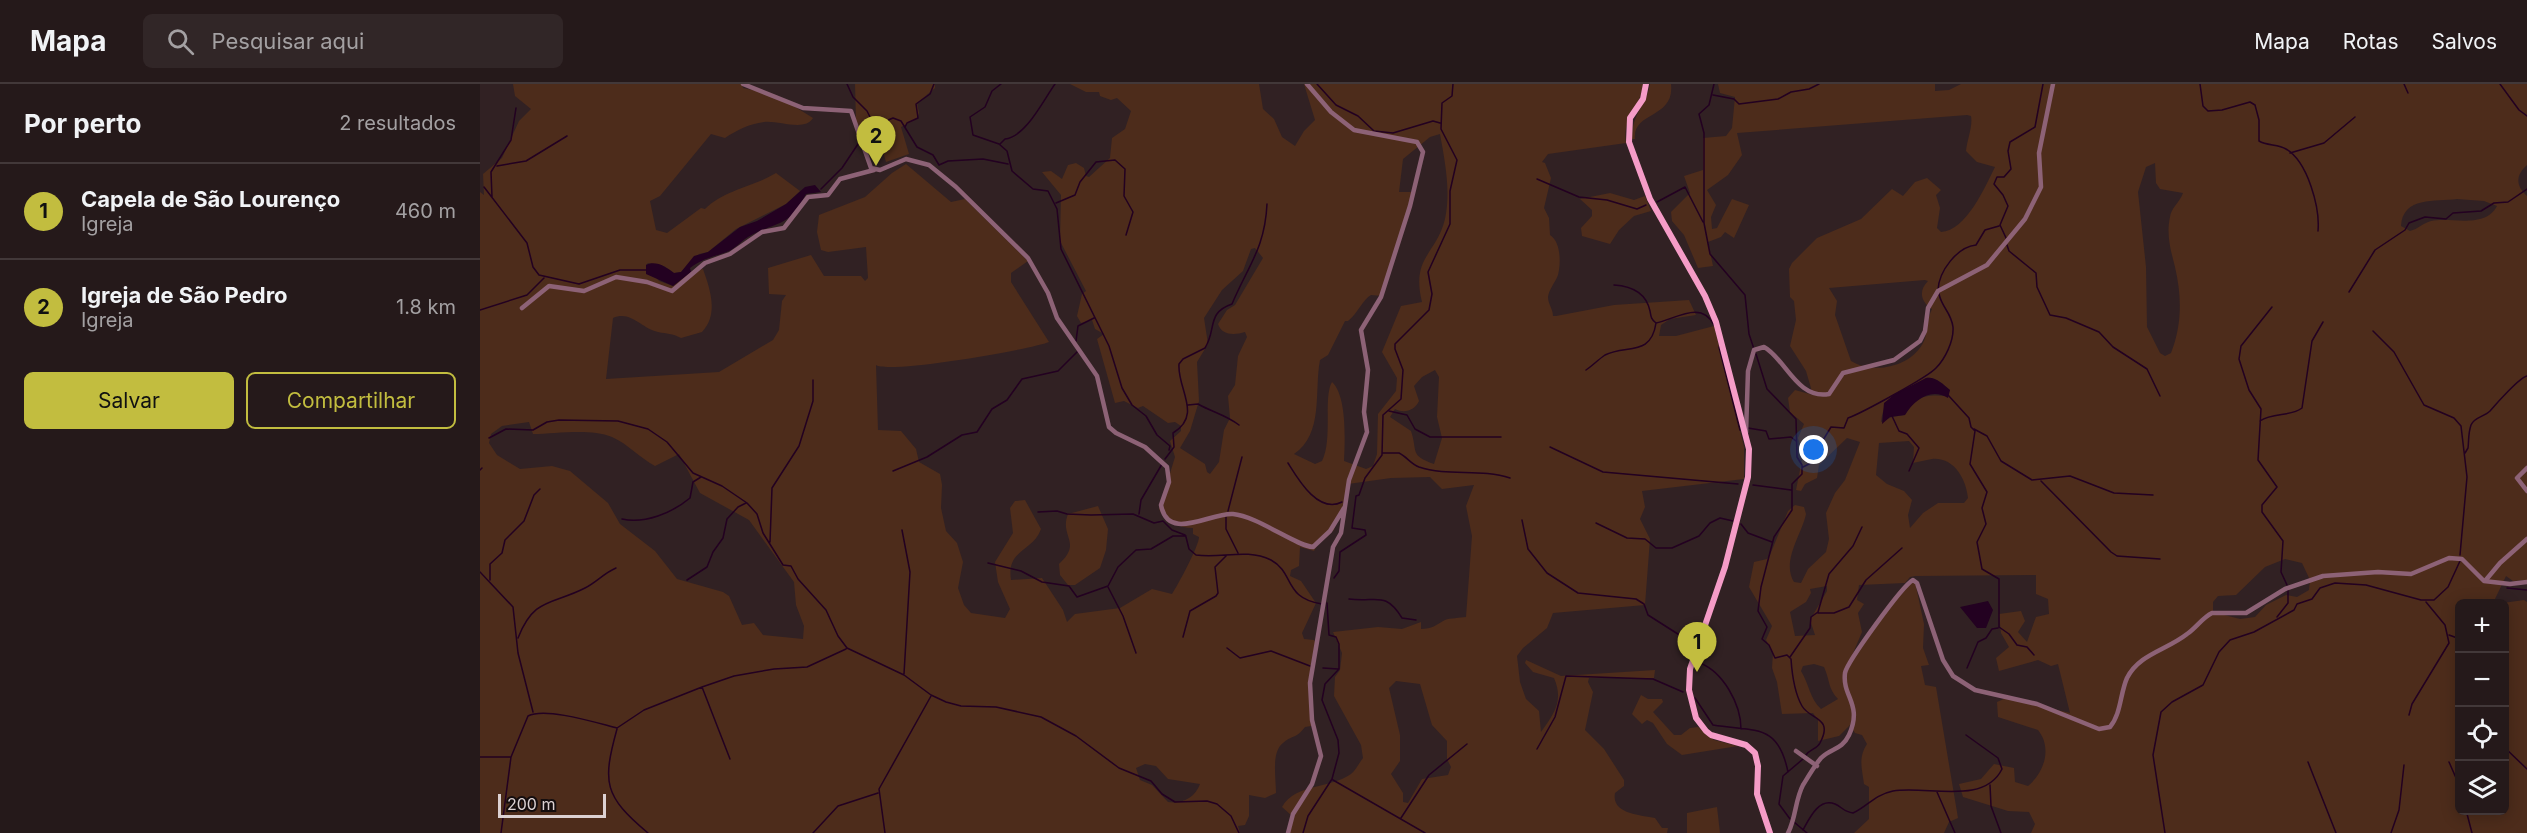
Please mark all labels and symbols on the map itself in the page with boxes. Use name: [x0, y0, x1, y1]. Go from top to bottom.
pin: 2: [856, 116, 896, 166]
your location: [1799, 435, 1828, 464]
pin: 1: [1678, 622, 1716, 672]
scale bar: [498, 791, 606, 818]

